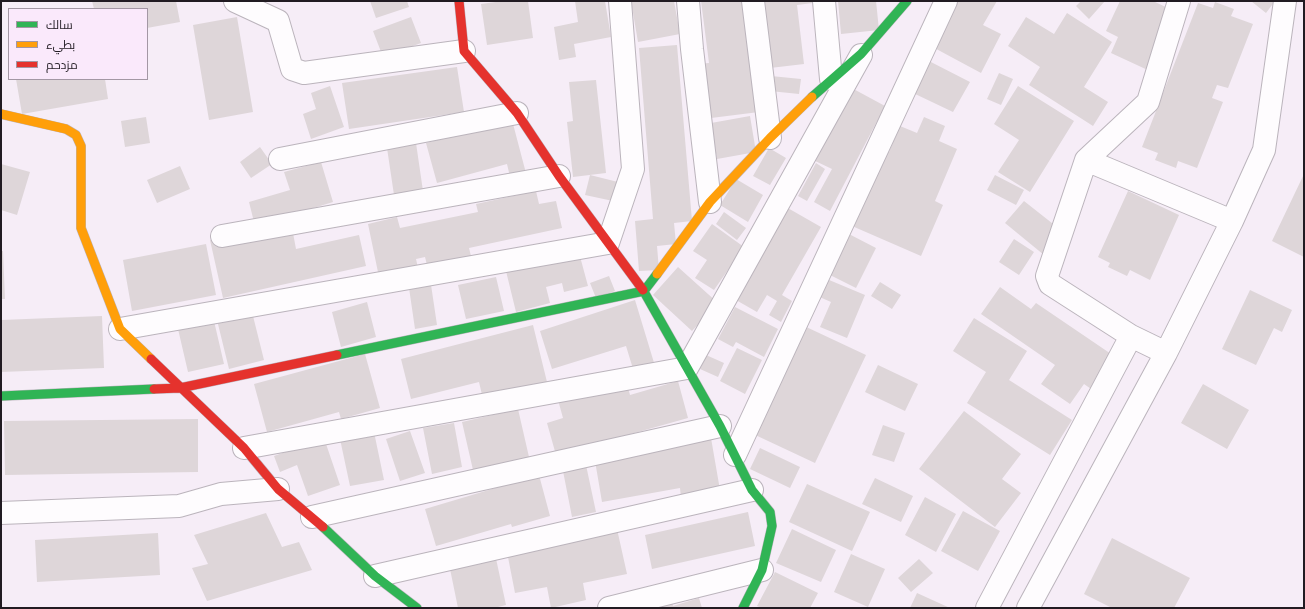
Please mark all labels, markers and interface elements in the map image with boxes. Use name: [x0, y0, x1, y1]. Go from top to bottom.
legend: [8, 8, 148, 80]
text: سالك: [46, 18, 73, 32]
text: بطيء: [46, 38, 75, 52]
text: مزدحم: [46, 58, 78, 72]

